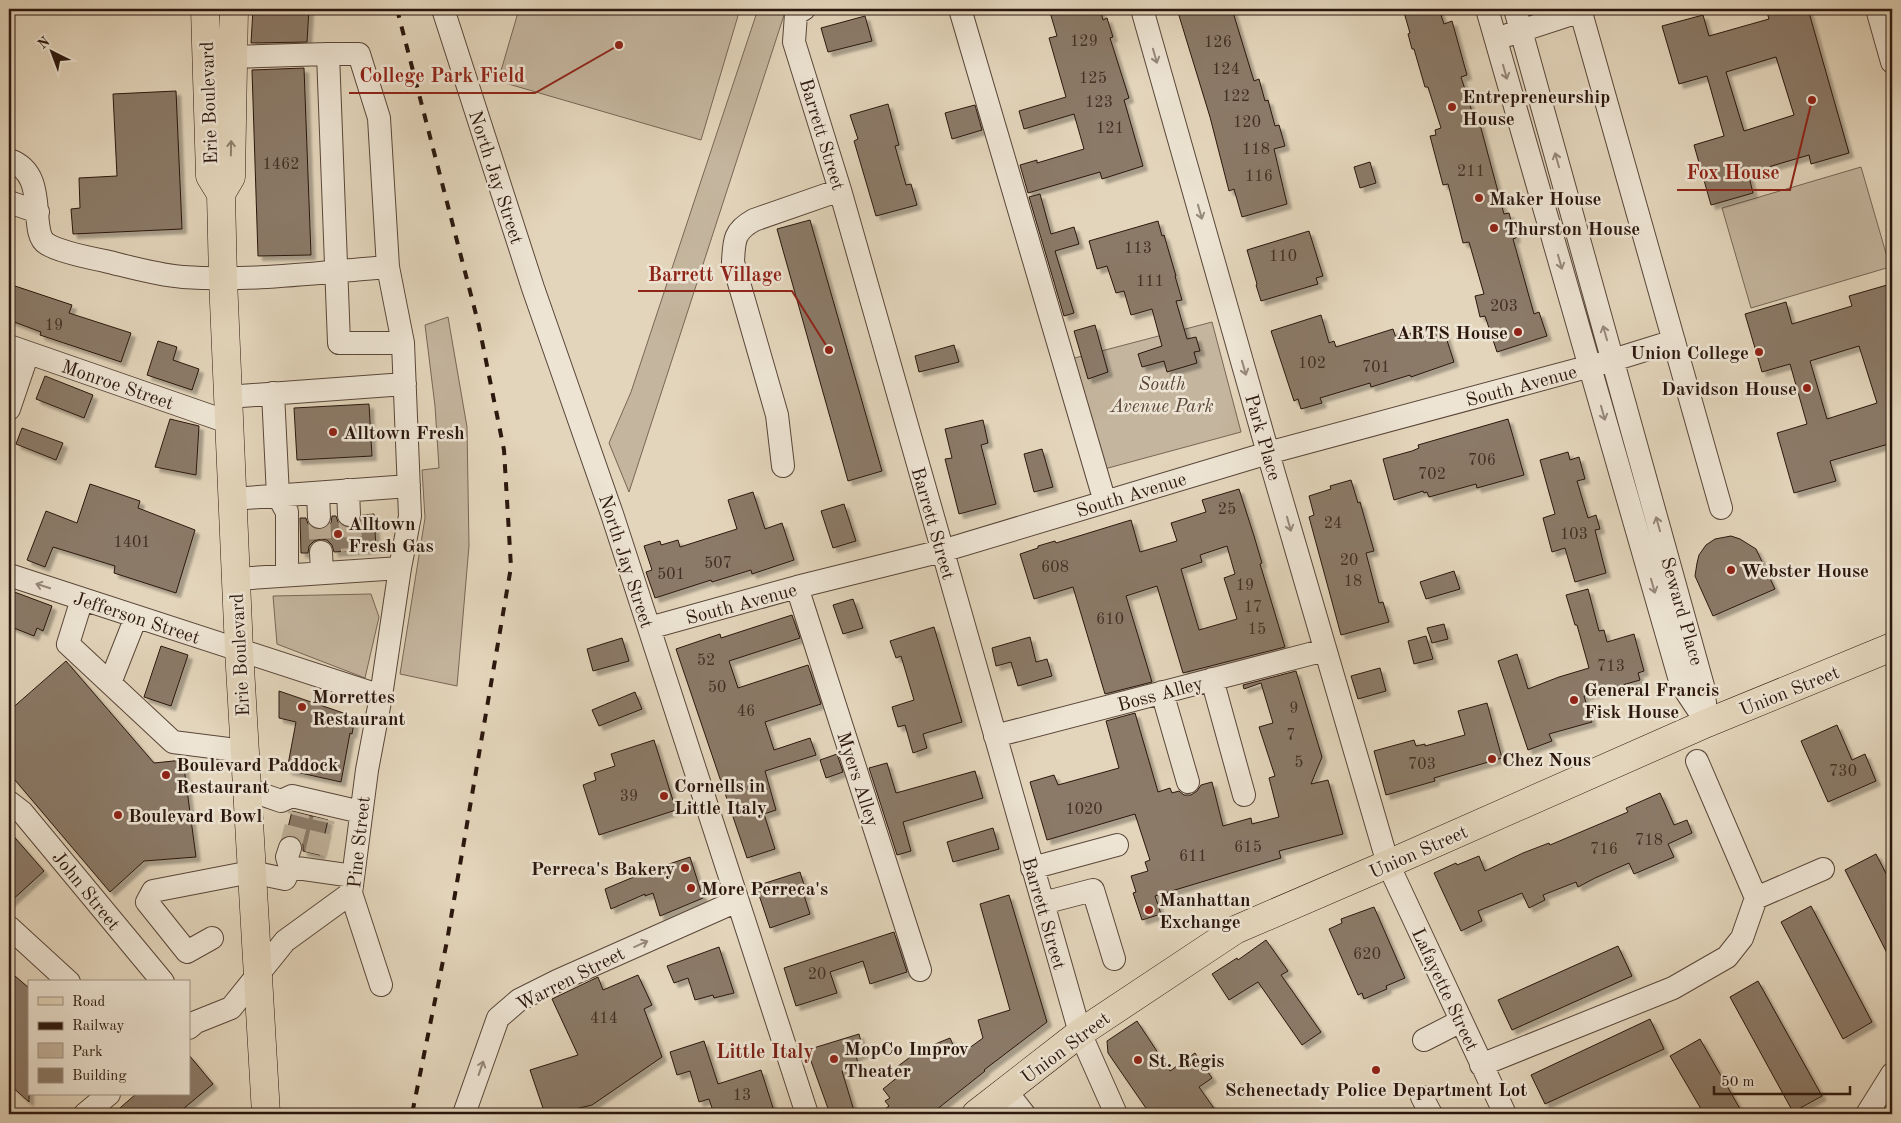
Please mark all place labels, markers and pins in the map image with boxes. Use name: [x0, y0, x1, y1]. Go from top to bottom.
callout: College Park Field: [349, 58, 535, 93]
place label: Entrepreneurship House: [1462, 89, 1610, 130]
marker: Entrepreneurship House: [1446, 101, 1458, 113]
callout: Fox House: [1677, 155, 1790, 190]
place label: Maker House: [1489, 191, 1602, 210]
marker: Maker House: [1473, 192, 1485, 204]
place label: Thurston House: [1504, 221, 1640, 240]
marker: Thurston House: [1488, 222, 1500, 234]
callout: Barrett Village: [638, 256, 792, 291]
place label: ARTS House: [1396, 325, 1508, 344]
marker: ARTS House: [1512, 326, 1524, 338]
place label: Union College: [1630, 345, 1749, 364]
marker: Union College: [1753, 346, 1765, 358]
place label: Davidson House: [1661, 381, 1797, 400]
marker: Davidson House: [1801, 382, 1813, 394]
place label: Alltown Fresh: [343, 425, 465, 444]
marker: Alltown Fresh: [327, 426, 339, 438]
place label: Alltown Fresh Gas: [348, 516, 434, 557]
marker: Alltown Fresh Gas: [332, 528, 344, 540]
place label: Webster House: [1741, 563, 1869, 582]
marker: Webster House: [1725, 564, 1737, 576]
place label: General Francis Fisk House: [1584, 682, 1719, 723]
place label: Morrettes Restaurant: [312, 689, 405, 730]
marker: General Francis Fisk House: [1568, 694, 1580, 706]
marker: Morrettes Restaurant: [296, 701, 308, 713]
place label: Chez Nous: [1502, 752, 1591, 771]
marker: Chez Nous: [1486, 753, 1498, 765]
place label: Boulevard Paddock Restaurant: [176, 757, 339, 798]
marker: Boulevard Paddock Restaurant: [160, 769, 172, 781]
place label: Cornells in Little Italy: [674, 778, 767, 819]
marker: Cornells in Little Italy: [658, 790, 670, 802]
place label: Boulevard Bowl: [128, 808, 263, 827]
marker: Boulevard Bowl: [112, 809, 124, 821]
place label: Perreca's Bakery: [531, 861, 675, 880]
marker: Perreca's Bakery: [679, 862, 691, 874]
place label: More Perreca's: [701, 881, 828, 900]
marker: More Perreca's: [685, 882, 697, 894]
place label: Manhattan Exchange: [1159, 892, 1250, 933]
marker: Manhattan Exchange: [1143, 904, 1155, 916]
place label: MopCo Improv Theater: [844, 1041, 969, 1082]
marker: MopCo Improv Theater: [828, 1053, 840, 1065]
place label: St. Regis: [1148, 1053, 1225, 1072]
marker: St. Regis: [1132, 1054, 1144, 1066]
marker: Schenectady Police Department Lot: [1370, 1064, 1382, 1076]
place label: Schenectady Police Department Lot: [1225, 1082, 1527, 1101]

